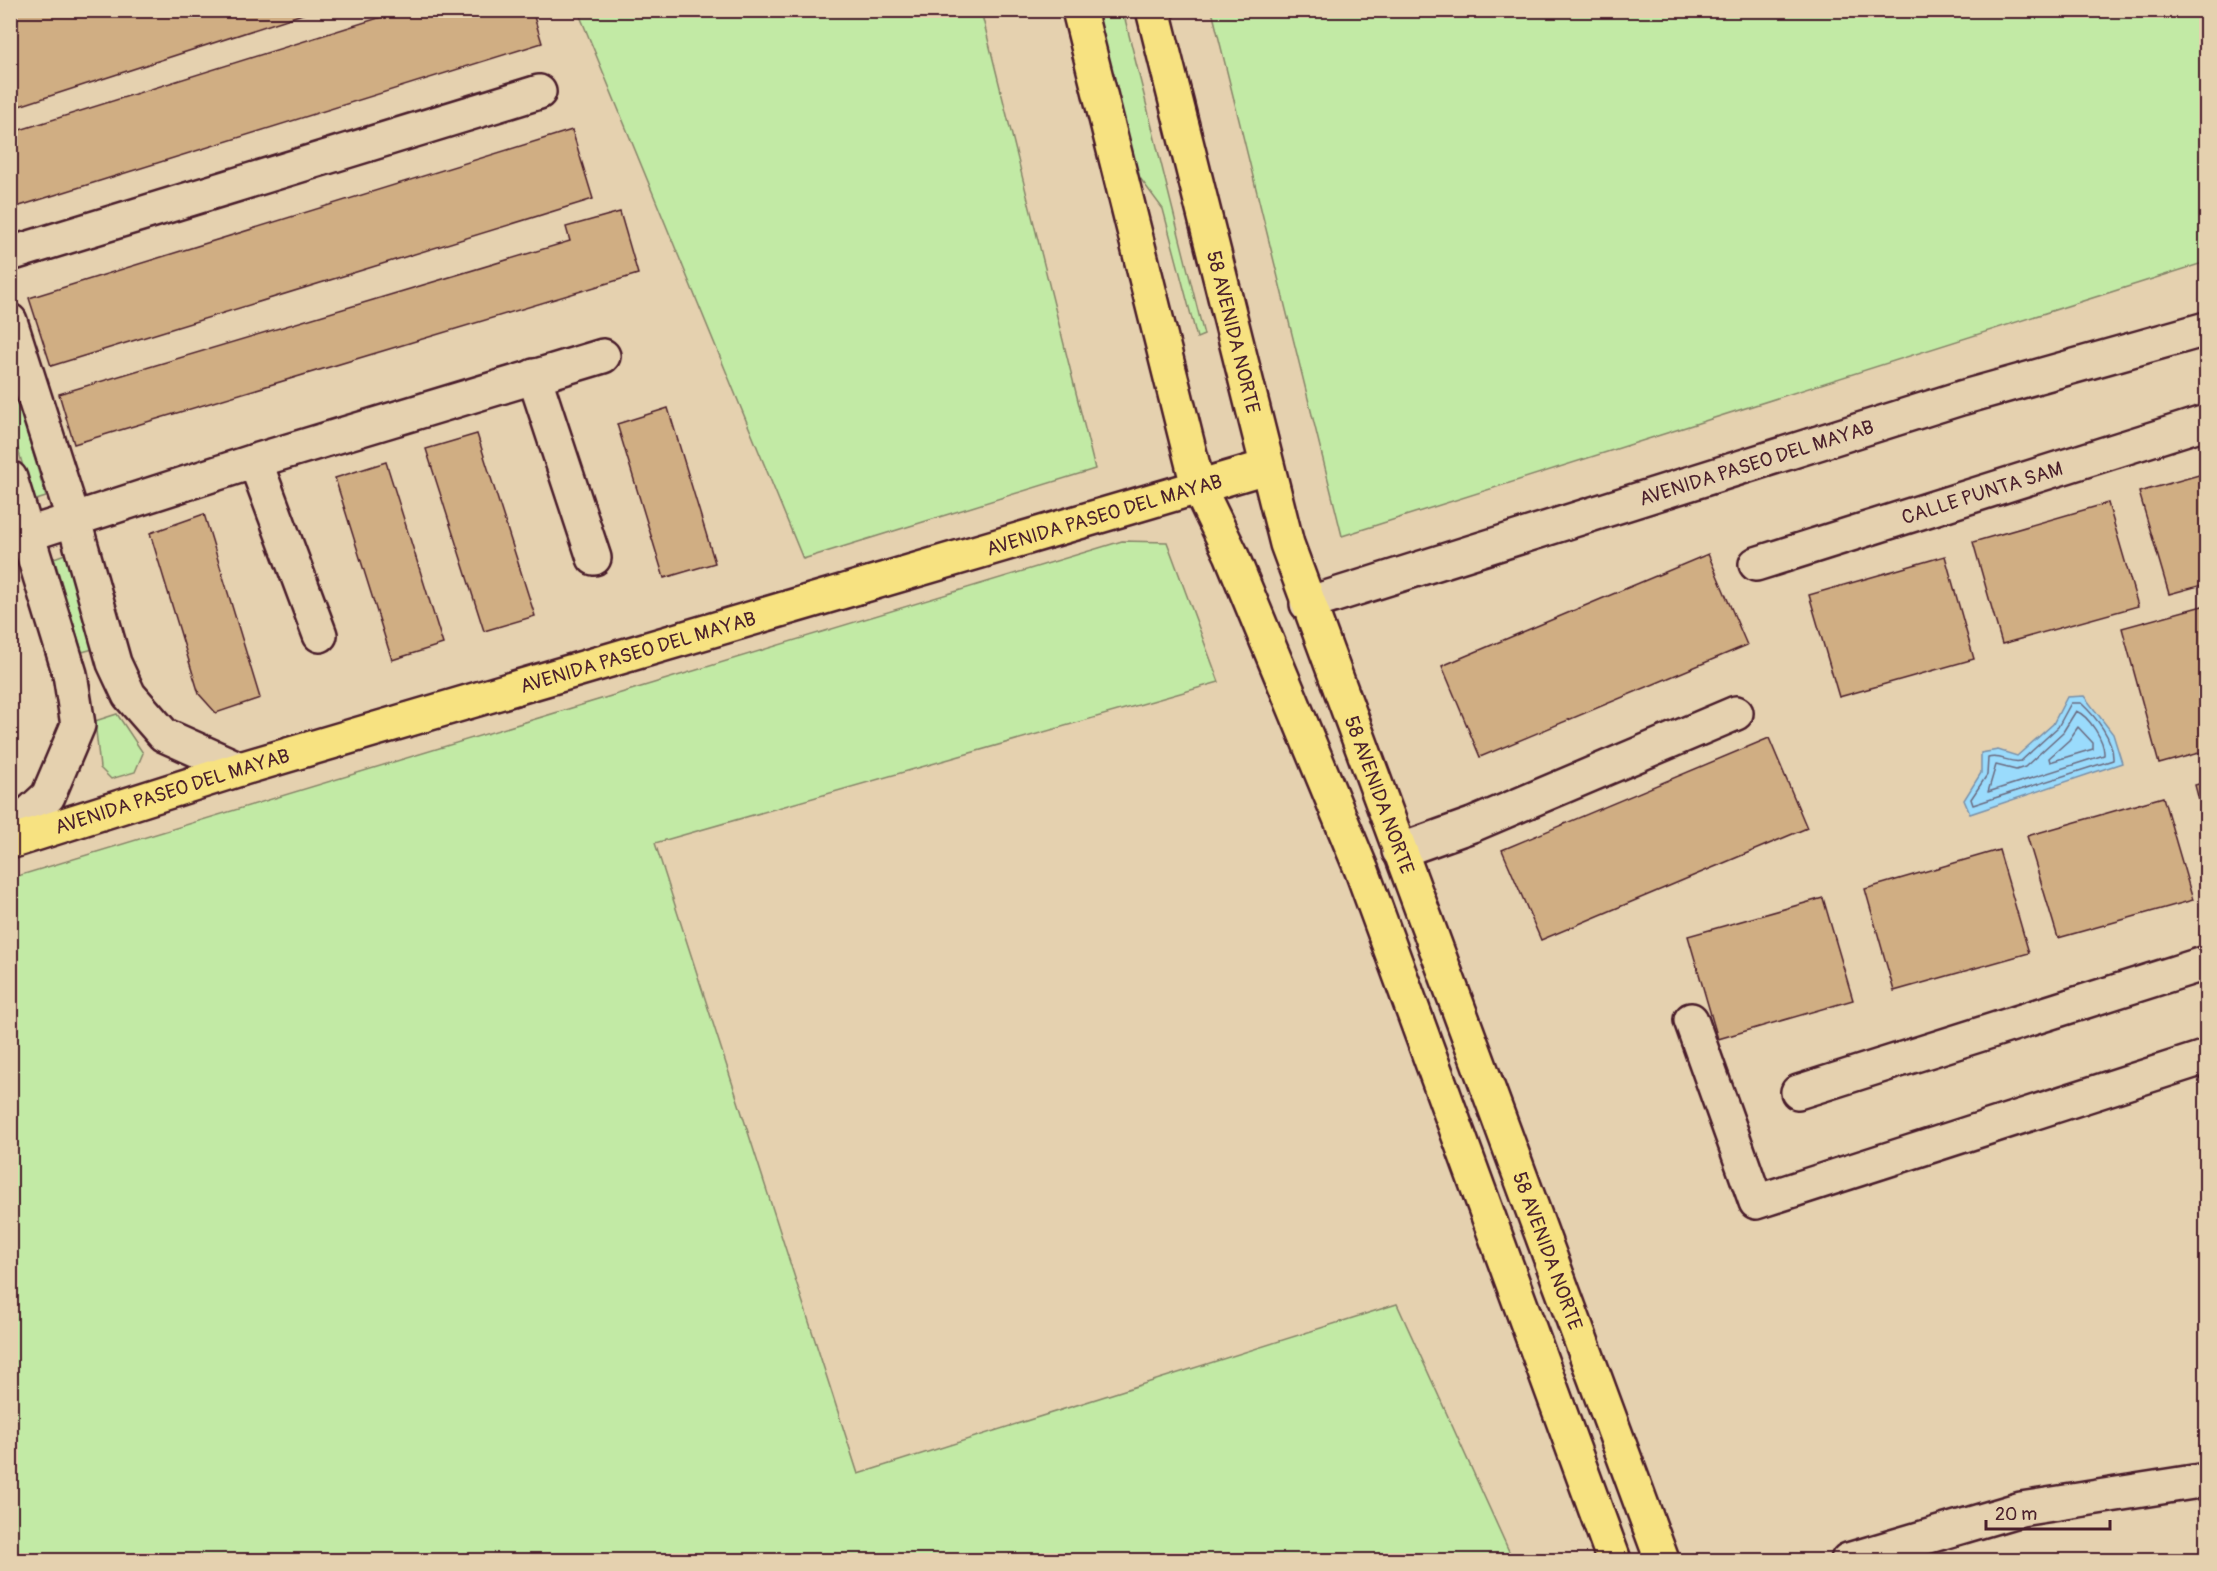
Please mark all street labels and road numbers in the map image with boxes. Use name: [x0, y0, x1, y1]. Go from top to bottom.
street label: 58 AVENIDA NORTE: [1201, 248, 1266, 416]
street label: AVENIDA PASEO DEL MAYAB: [1636, 414, 1877, 512]
street label: CALLE PUNTA SAM: [1899, 456, 2066, 530]
street label: AVENIDA PASEO DEL MAYAB: [983, 469, 1225, 562]
street label: AVENIDA PASEO DEL MAYAB: [517, 606, 759, 699]
street label: 58 AVENIDA NORTE: [1339, 712, 1420, 878]
street label: AVENIDA PASEO DEL MAYAB: [52, 743, 293, 840]
street label: 58 AVENIDA NORTE: [1507, 1168, 1588, 1334]

